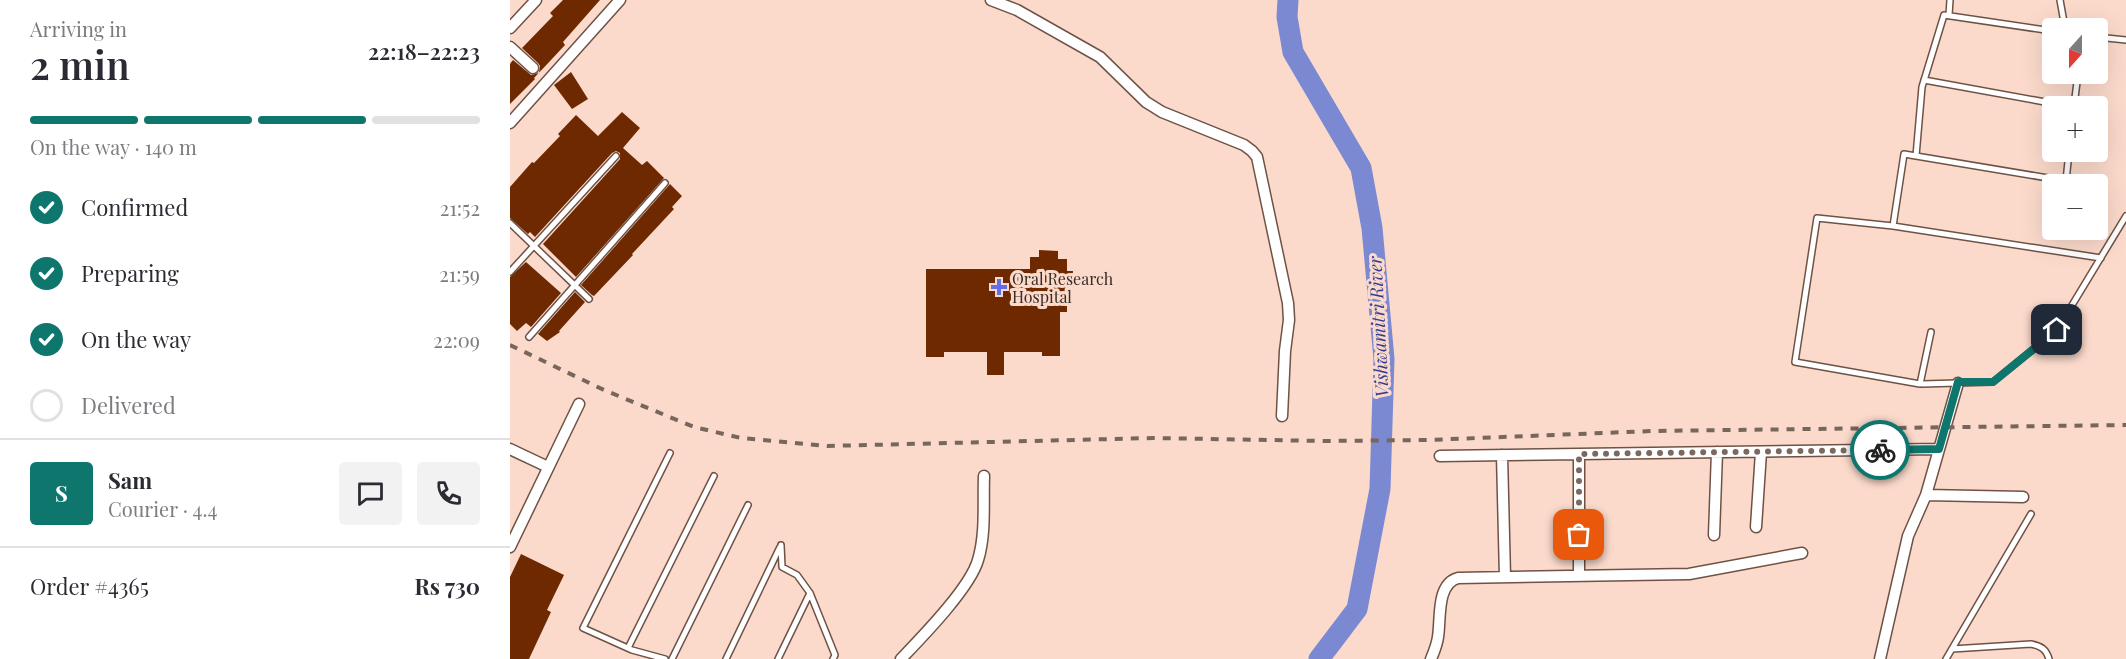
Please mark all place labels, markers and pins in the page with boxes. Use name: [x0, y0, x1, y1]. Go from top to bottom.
place label: Oral Research Hospital: [1012, 268, 1114, 307]
marker: Oral Research Hospital: [990, 278, 1008, 296]
pin: [2031, 304, 2082, 355]
pin: [1553, 509, 1604, 560]

